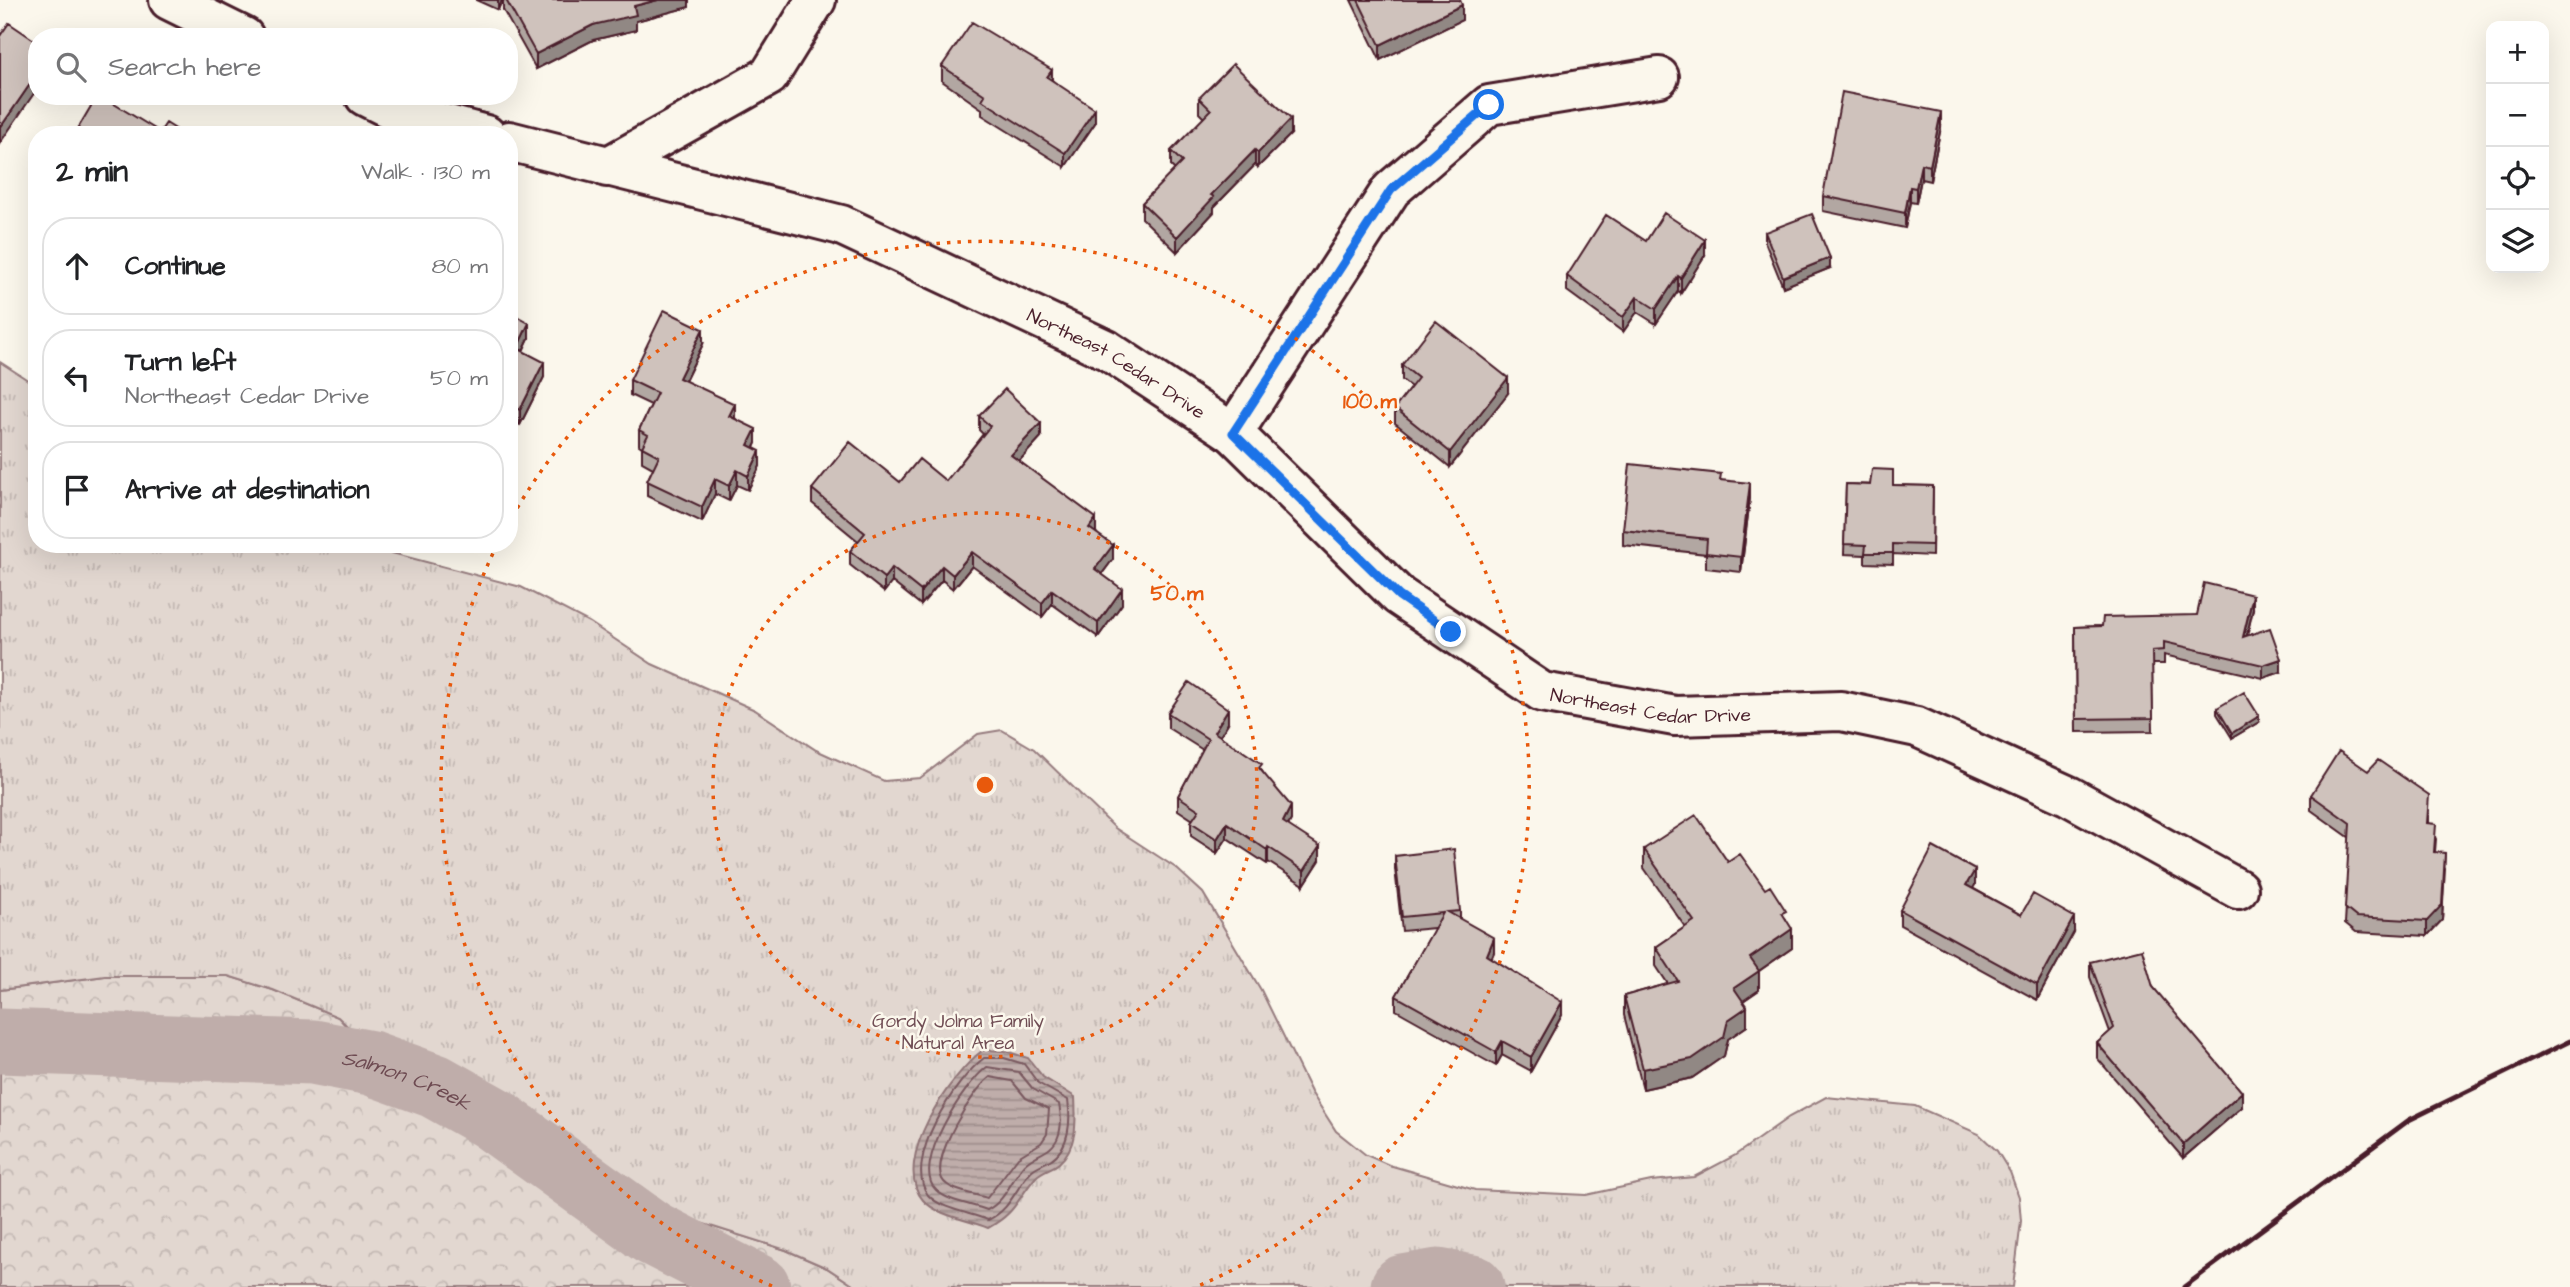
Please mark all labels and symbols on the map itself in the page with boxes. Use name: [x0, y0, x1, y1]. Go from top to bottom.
route start: [1473, 89, 1504, 120]
street label: Northeast Cedar Drive: [1022, 302, 1210, 426]
text: 100 m: [1343, 387, 1398, 416]
text: 50 m: [1151, 579, 1204, 608]
route end: [1435, 616, 1466, 647]
street label: Northeast Cedar Drive: [1548, 682, 1751, 731]
centre of rings: [973, 773, 997, 797]
park label: Gordy Jolma Family Natural Area: [872, 1008, 1044, 1057]
water label: Salmon Creek: [339, 1044, 477, 1119]

